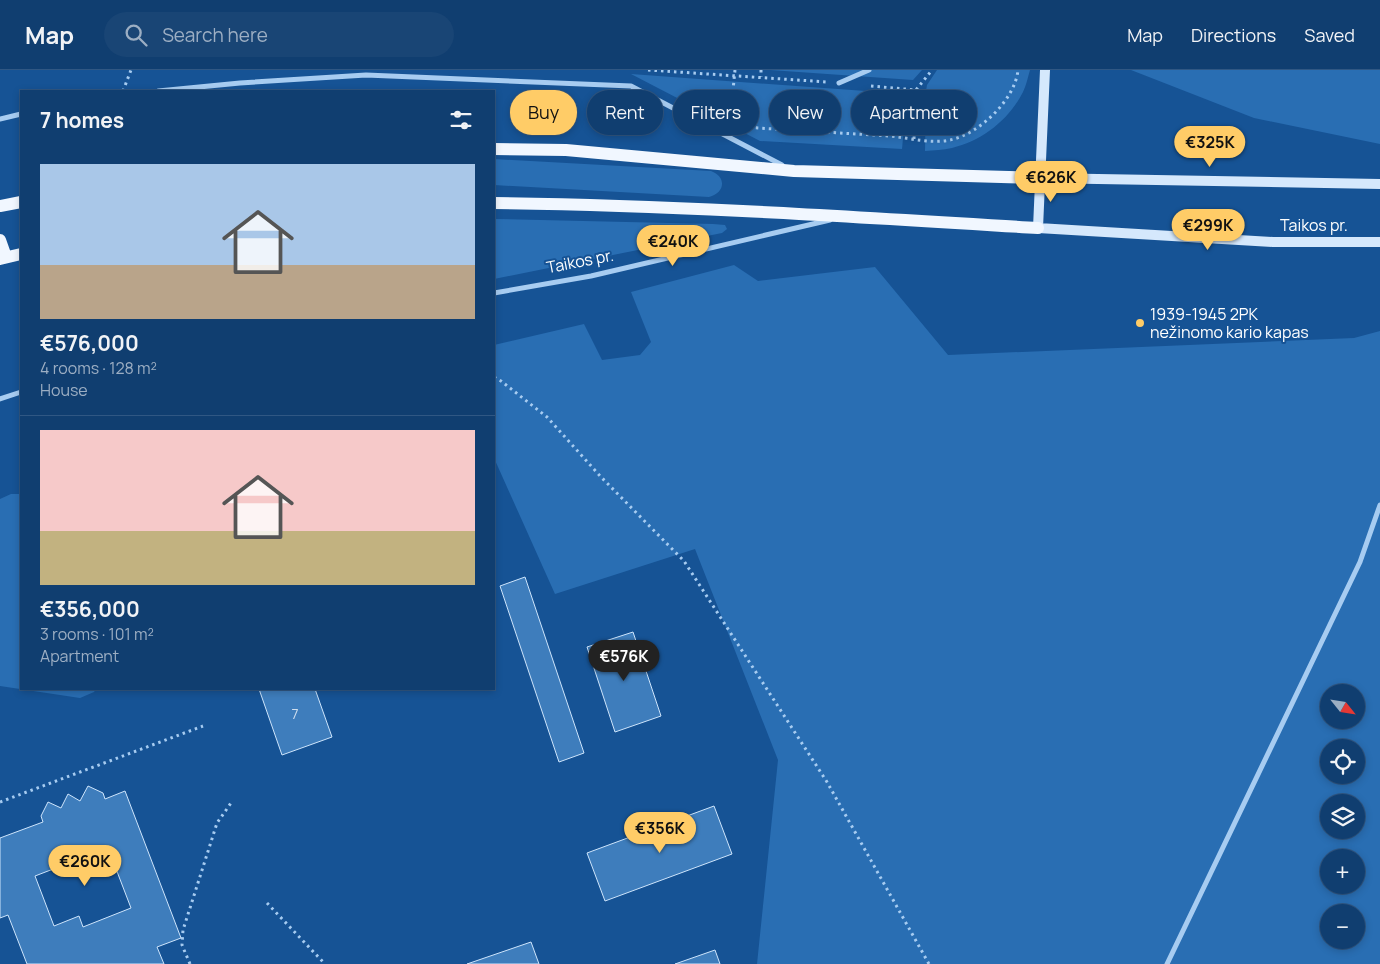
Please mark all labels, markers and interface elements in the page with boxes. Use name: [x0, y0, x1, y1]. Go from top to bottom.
search box: [104, 12, 454, 57]
text: Map: [25, 18, 74, 51]
icon: search: [122, 21, 150, 49]
text: Search here: [162, 22, 268, 48]
text: Map: [1127, 23, 1163, 47]
text: Directions: [1191, 23, 1276, 47]
text: Saved: [1304, 23, 1355, 47]
chip: Buy: [510, 90, 577, 135]
chip: Rent: [587, 90, 663, 135]
chip: Filters: [673, 90, 759, 135]
chip: New: [769, 90, 841, 135]
chip: Apartment: [851, 90, 977, 135]
text: 7 homes: [40, 106, 124, 134]
icon: filters: [447, 106, 475, 134]
pin: €325K: [1175, 126, 1245, 168]
text: €325K: [1185, 131, 1235, 153]
pin: €626K: [1016, 160, 1086, 203]
text: €626K: [1026, 166, 1076, 188]
icon: home: [213, 197, 303, 287]
pin: €299K: [1173, 208, 1243, 251]
text: €299K: [1183, 214, 1233, 236]
street label: Taikos pr.: [1280, 214, 1348, 236]
pin: €240K: [638, 224, 708, 267]
text: €240K: [648, 230, 698, 252]
street label: Taikos pr.: [545, 244, 615, 278]
place label: 1939-1945 2PK nežinomo kario kapas: [1150, 303, 1309, 343]
marker: 1939-1945 2PK nežinomo kario kapas: [1134, 317, 1146, 329]
text: €576,000: [40, 329, 139, 357]
text: 4 rooms · 128 m²: [40, 357, 157, 379]
text: House: [40, 379, 88, 401]
icon: home: [213, 462, 303, 552]
text: €356,000: [40, 595, 140, 623]
text: 3 rooms · 101 m²: [40, 623, 154, 645]
pin: €576K: [589, 640, 659, 682]
text: Apartment: [40, 645, 119, 667]
text: €576K: [599, 645, 649, 667]
north arrow: [1320, 684, 1365, 729]
map controls: [1320, 684, 1365, 949]
house number: 7: [291, 704, 299, 723]
button: locate: [1320, 739, 1365, 784]
button: layers: [1320, 794, 1365, 839]
pin: €356K: [625, 812, 695, 854]
text: €356K: [635, 817, 685, 839]
pin: €260K: [50, 844, 120, 887]
button: +: [1320, 849, 1365, 894]
text: €260K: [59, 850, 111, 872]
button: −: [1320, 904, 1365, 949]

